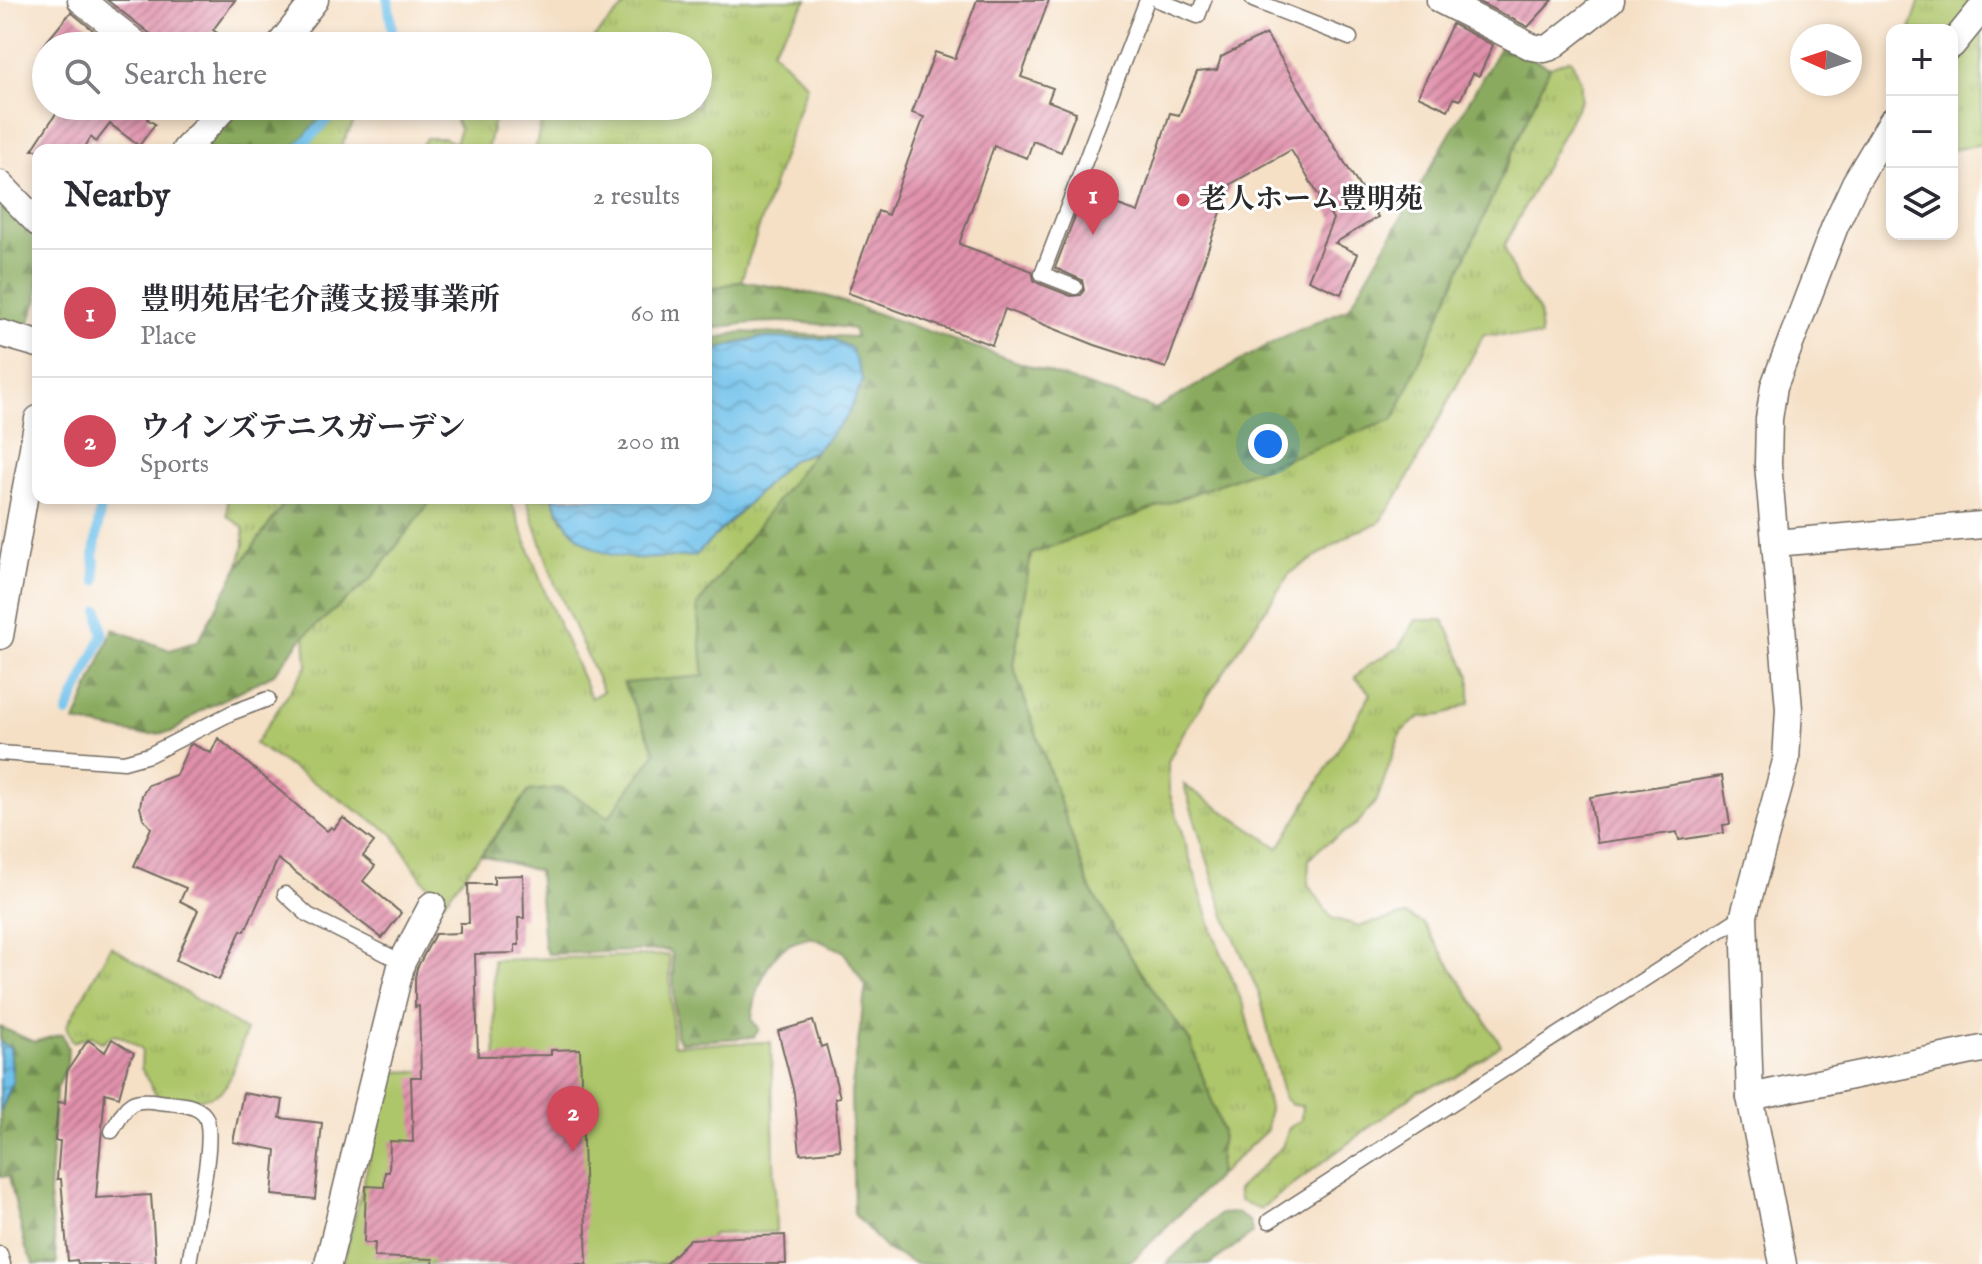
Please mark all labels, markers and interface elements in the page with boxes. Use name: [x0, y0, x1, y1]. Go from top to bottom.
north arrow: [1790, 24, 1862, 96]
map controls: [1886, 24, 1958, 240]
button: +: [1886, 24, 1958, 96]
search box: [32, 32, 712, 120]
icon: search: [60, 54, 104, 98]
text: Search here: [124, 57, 267, 95]
button: −: [1886, 96, 1958, 168]
button: layers: [1886, 168, 1958, 240]
pin: 1: [1067, 169, 1119, 235]
text: Nearby: [64, 175, 170, 218]
text: 2 results: [593, 180, 680, 213]
place label: 老人ホーム豊明苑: [1199, 183, 1423, 218]
marker: 老人ホーム豊明苑: [1174, 191, 1192, 209]
text: 豊明苑居宅介護支援事業所: [140, 282, 500, 320]
text: 1: [85, 297, 95, 330]
text: 60 m: [631, 297, 680, 330]
text: Place: [140, 320, 196, 353]
text: ウインズテニスガーデン: [140, 410, 466, 448]
your location: [1248, 424, 1288, 464]
text: 2: [84, 425, 96, 458]
text: 200 m: [616, 425, 680, 458]
text: Sports: [140, 448, 209, 481]
pin: 2: [547, 1086, 599, 1152]

